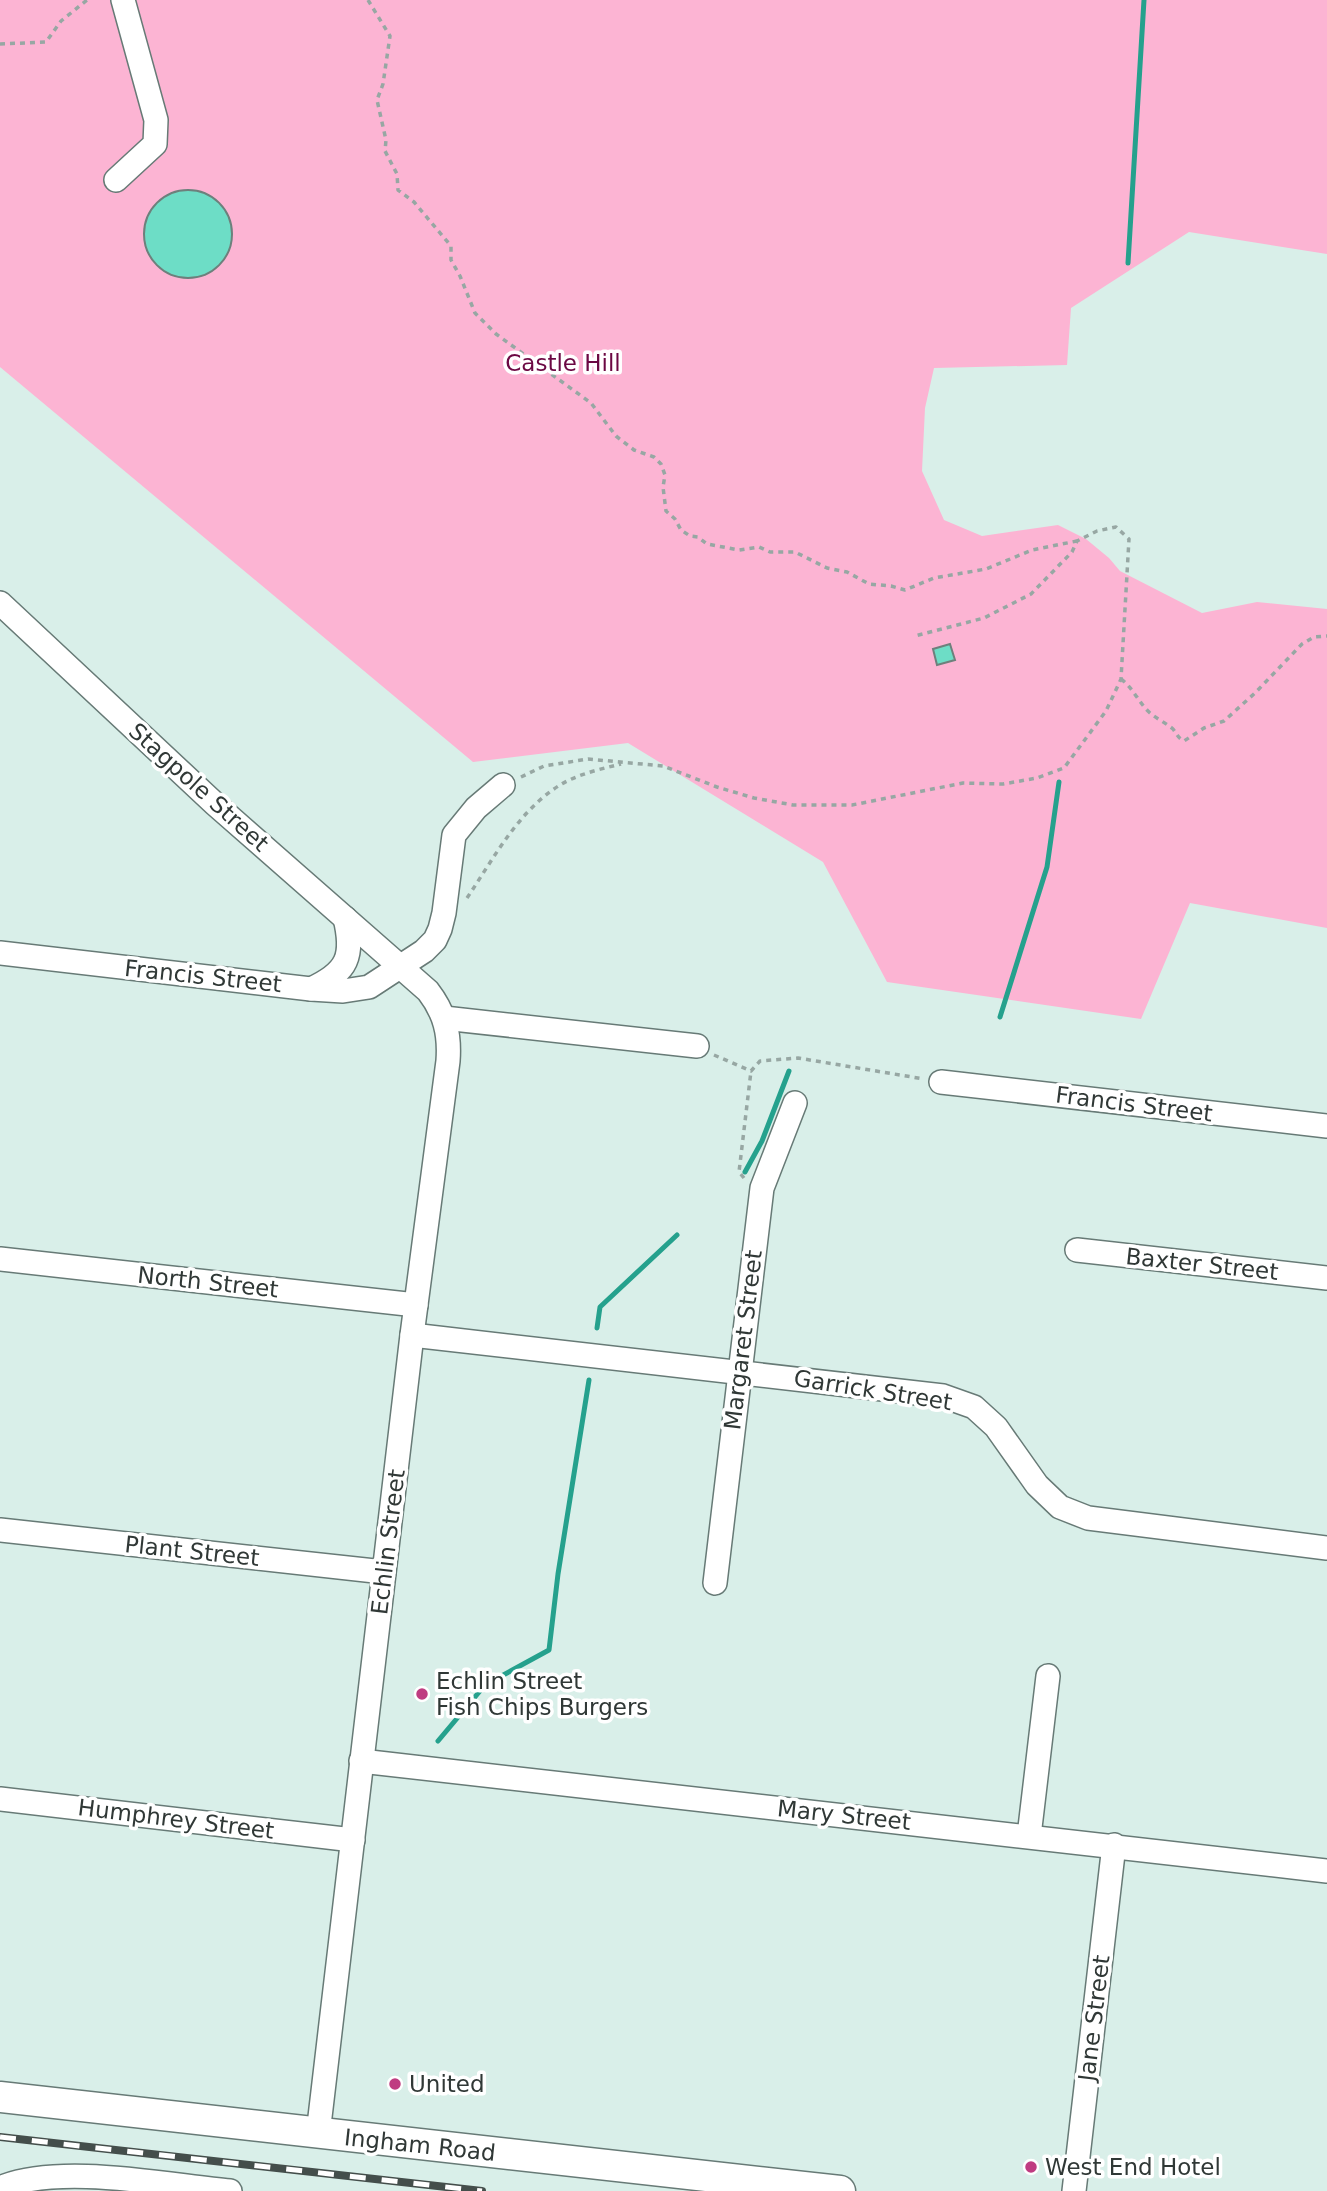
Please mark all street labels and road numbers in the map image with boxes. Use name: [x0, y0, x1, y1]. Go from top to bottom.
street label: Stagpole Street: [124, 718, 274, 856]
street label: Francis Street: [123, 955, 283, 997]
street label: Francis Street: [1054, 1081, 1214, 1127]
street label: Baxter Street: [1124, 1243, 1280, 1285]
street label: Margaret Street: [719, 1249, 767, 1431]
street label: North Street: [136, 1262, 280, 1302]
street label: Garrick Street: [792, 1365, 954, 1415]
street label: Echlin Street: [366, 1468, 410, 1616]
street label: Plant Street: [123, 1531, 261, 1571]
street label: Humphrey Street: [76, 1794, 276, 1844]
street label: Mary Street: [776, 1795, 912, 1835]
street label: Jane Street: [1073, 1953, 1115, 2085]
street label: Ingham Road: [343, 2124, 497, 2166]

